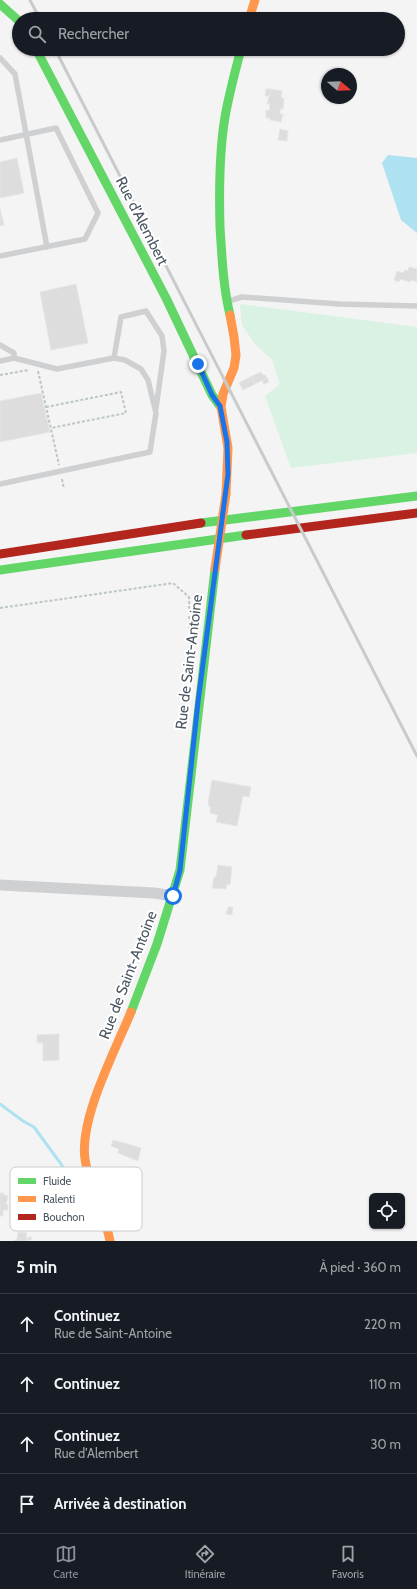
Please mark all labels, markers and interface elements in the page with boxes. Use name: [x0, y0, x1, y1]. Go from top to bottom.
search box: [12, 12, 405, 56]
icon: search: [26, 23, 48, 45]
text: Rechercher: [58, 25, 129, 43]
north arrow: [321, 68, 357, 104]
street label: Rue d’Alembert: [112, 174, 172, 268]
route end: [189, 355, 207, 373]
street label: Rue de Saint-Antoine: [172, 593, 206, 731]
route start: [164, 887, 182, 905]
street label: Rue de Saint-Antoine: [95, 908, 161, 1042]
legend: [10, 1167, 142, 1231]
text: Fluide: [43, 1174, 72, 1188]
text: Ralenti: [43, 1192, 75, 1206]
map controls: [369, 1193, 405, 1229]
button: locate: [369, 1193, 405, 1229]
text: Bouchon: [43, 1210, 85, 1224]
text: 5 min: [16, 1257, 57, 1277]
text: À pied · 360 m: [319, 1259, 401, 1275]
text: Continuez: [54, 1307, 120, 1325]
icon: ahead: [16, 1313, 38, 1335]
text: 220 m: [364, 1316, 401, 1332]
text: Rue de Saint-Antoine: [54, 1325, 172, 1341]
icon: ahead: [16, 1373, 38, 1395]
text: Continuez: [54, 1375, 120, 1393]
text: 110 m: [369, 1376, 401, 1392]
text: Continuez: [54, 1427, 120, 1445]
icon: ahead: [16, 1433, 38, 1455]
text: 30 m: [371, 1436, 401, 1452]
text: Rue d’Alembert: [54, 1445, 138, 1461]
icon: arrive: [16, 1493, 38, 1515]
text: Arrivée à destination: [54, 1495, 186, 1513]
tab: Carte: [53, 1543, 78, 1581]
tab: Itinéraire: [185, 1543, 225, 1581]
tab: Favoris: [332, 1543, 364, 1581]

